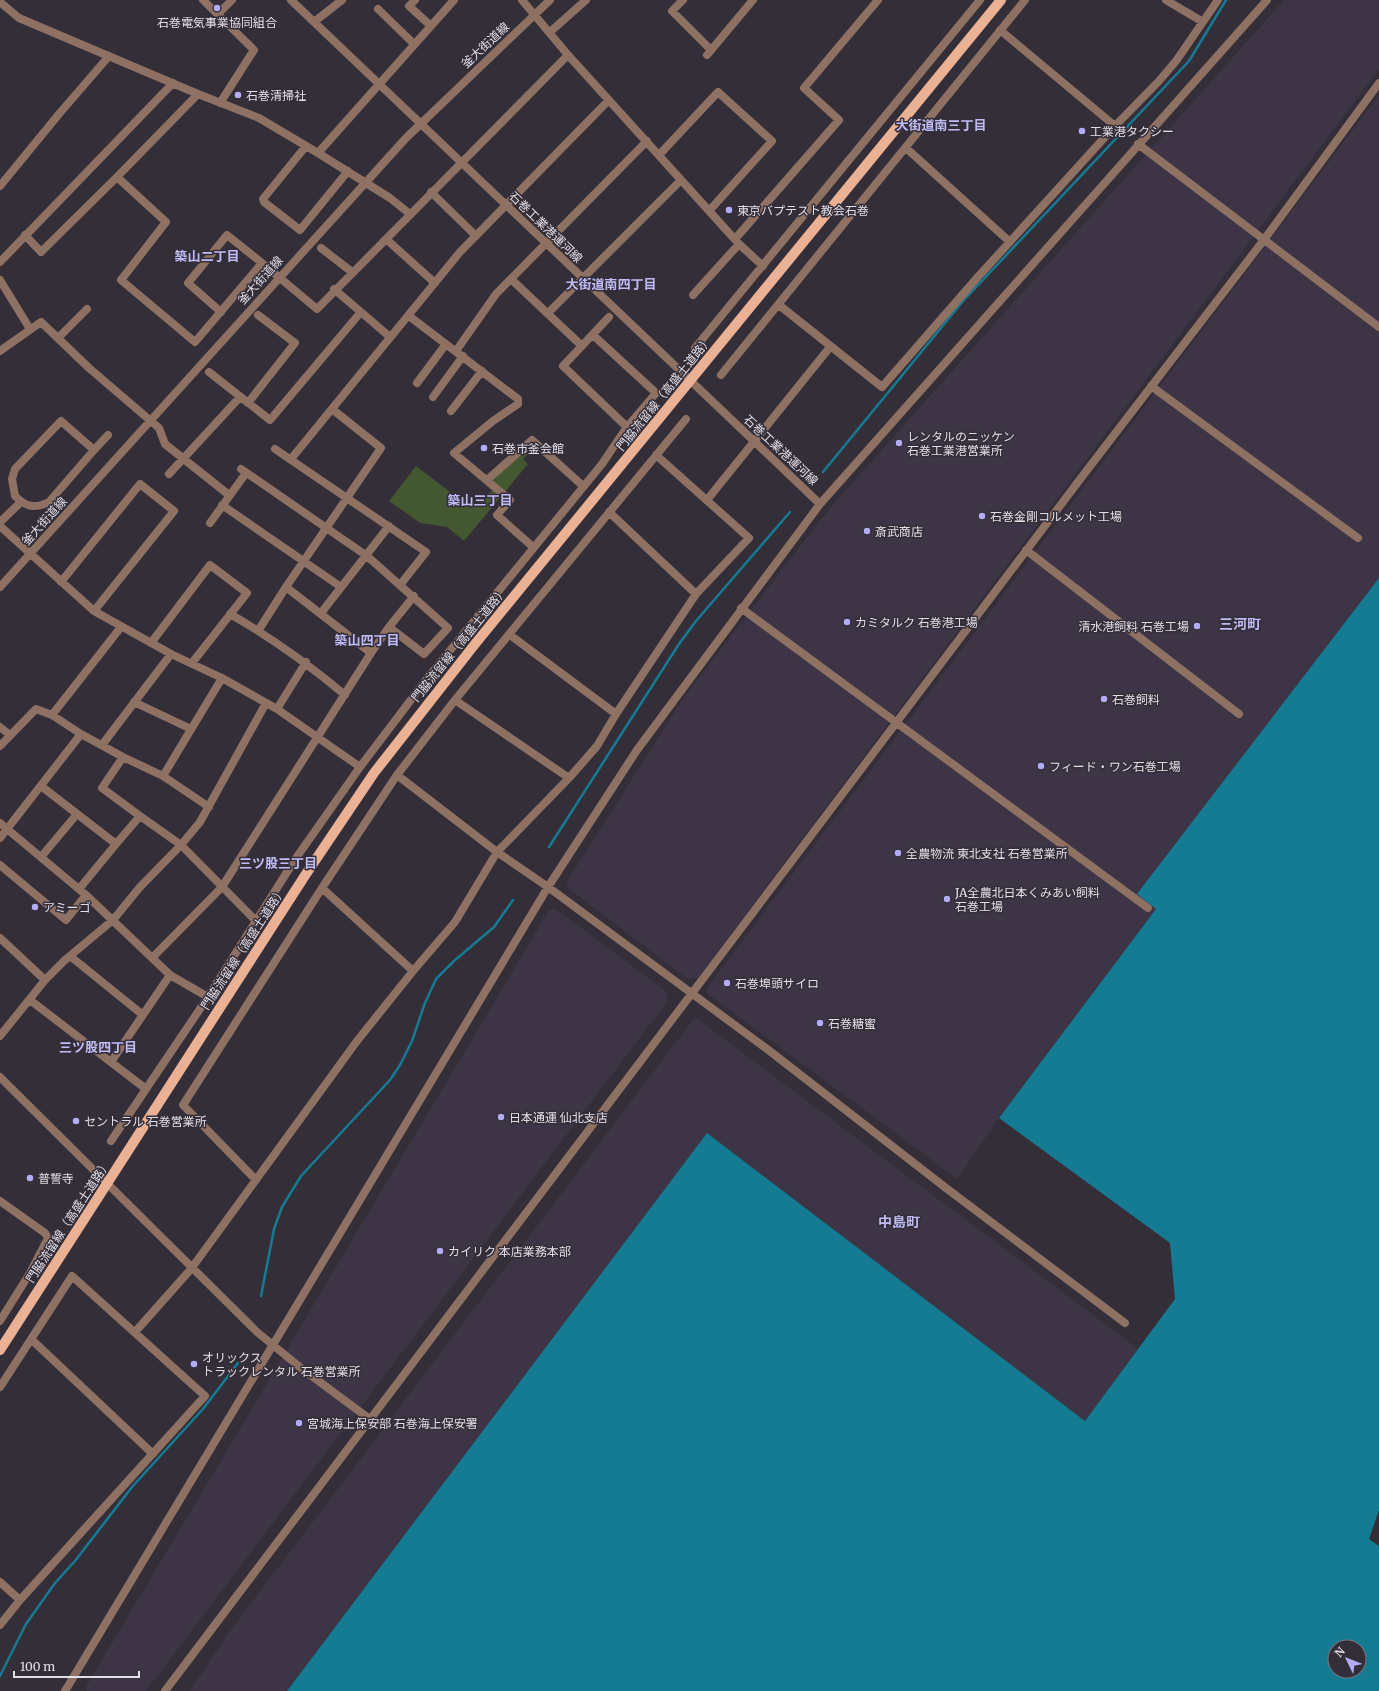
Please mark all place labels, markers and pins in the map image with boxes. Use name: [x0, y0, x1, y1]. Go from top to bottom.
marker: 石巻電気事業協同組合: [212, 3, 222, 13]
place label: 石巻電気事業協同組合: [157, 15, 277, 30]
place label: 石巻清掃社: [246, 88, 306, 103]
marker: 石巻清掃社: [233, 90, 243, 100]
place label: 工業港タクシー: [1090, 124, 1174, 139]
marker: 工業港タクシー: [1077, 126, 1087, 136]
place label: 東京バプテスト教会石巻: [737, 203, 869, 218]
marker: 東京バプテスト教会石巻: [724, 205, 734, 215]
place label: レンタルのニッケン 石巻工業港営業所: [907, 429, 1015, 458]
marker: レンタルのニッケン 石巻工業港営業所: [894, 438, 904, 448]
place label: 石巻市釜会館: [492, 441, 564, 456]
marker: 石巻市釜会館: [479, 443, 489, 453]
place label: 石巻金剛コルメット工場: [990, 509, 1122, 524]
marker: 石巻金剛コルメット工場: [977, 511, 987, 521]
place label: 斎武商店: [875, 524, 923, 539]
marker: 斎武商店: [862, 526, 872, 536]
place label: カミタルク 石巻港工場: [855, 615, 978, 630]
marker: カミタルク 石巻港工場: [842, 617, 852, 627]
place label: 清水港飼料 石巻工場: [1078, 619, 1189, 634]
marker: 清水港飼料 石巻工場: [1192, 621, 1202, 631]
place label: 石巻飼料: [1112, 692, 1160, 707]
marker: 石巻飼料: [1099, 694, 1109, 704]
place label: フィード・ワン石巻工場: [1049, 759, 1181, 774]
marker: フィード・ワン石巻工場: [1036, 761, 1046, 771]
place label: 全農物流 東北支社 石巻営業所: [906, 846, 1068, 861]
marker: 全農物流 東北支社 石巻営業所: [893, 848, 903, 858]
place label: JA全農北日本くみあい飼料 石巻工場: [954, 885, 1100, 914]
marker: JA全農北日本くみあい飼料 石巻工場: [942, 894, 952, 904]
place label: アミーゴ: [43, 900, 91, 915]
marker: アミーゴ: [30, 902, 40, 912]
place label: 石巻埠頭サイロ: [735, 976, 819, 991]
marker: 石巻埠頭サイロ: [722, 978, 732, 988]
place label: 石巻糖蜜: [828, 1016, 876, 1031]
marker: 石巻糖蜜: [815, 1018, 825, 1028]
place label: 日本通運 仙北支店: [509, 1110, 608, 1125]
marker: 日本通運 仙北支店: [496, 1112, 506, 1122]
place label: セントラル 石巻営業所: [84, 1114, 207, 1129]
marker: セントラル 石巻営業所: [71, 1116, 81, 1126]
place label: 普誓寺: [38, 1171, 74, 1186]
marker: 普誓寺: [25, 1173, 35, 1183]
place label: カイリク 本店業務本部: [448, 1244, 571, 1259]
marker: カイリク 本店業務本部: [435, 1246, 445, 1256]
place label: オリックス トラックレンタル 石巻営業所: [202, 1350, 361, 1379]
marker: オリックス トラックレンタル 石巻営業所: [189, 1359, 199, 1369]
place label: 宮城海上保安部 石巻海上保安署: [307, 1416, 478, 1431]
marker: 宮城海上保安部 石巻海上保安署: [294, 1418, 304, 1428]

